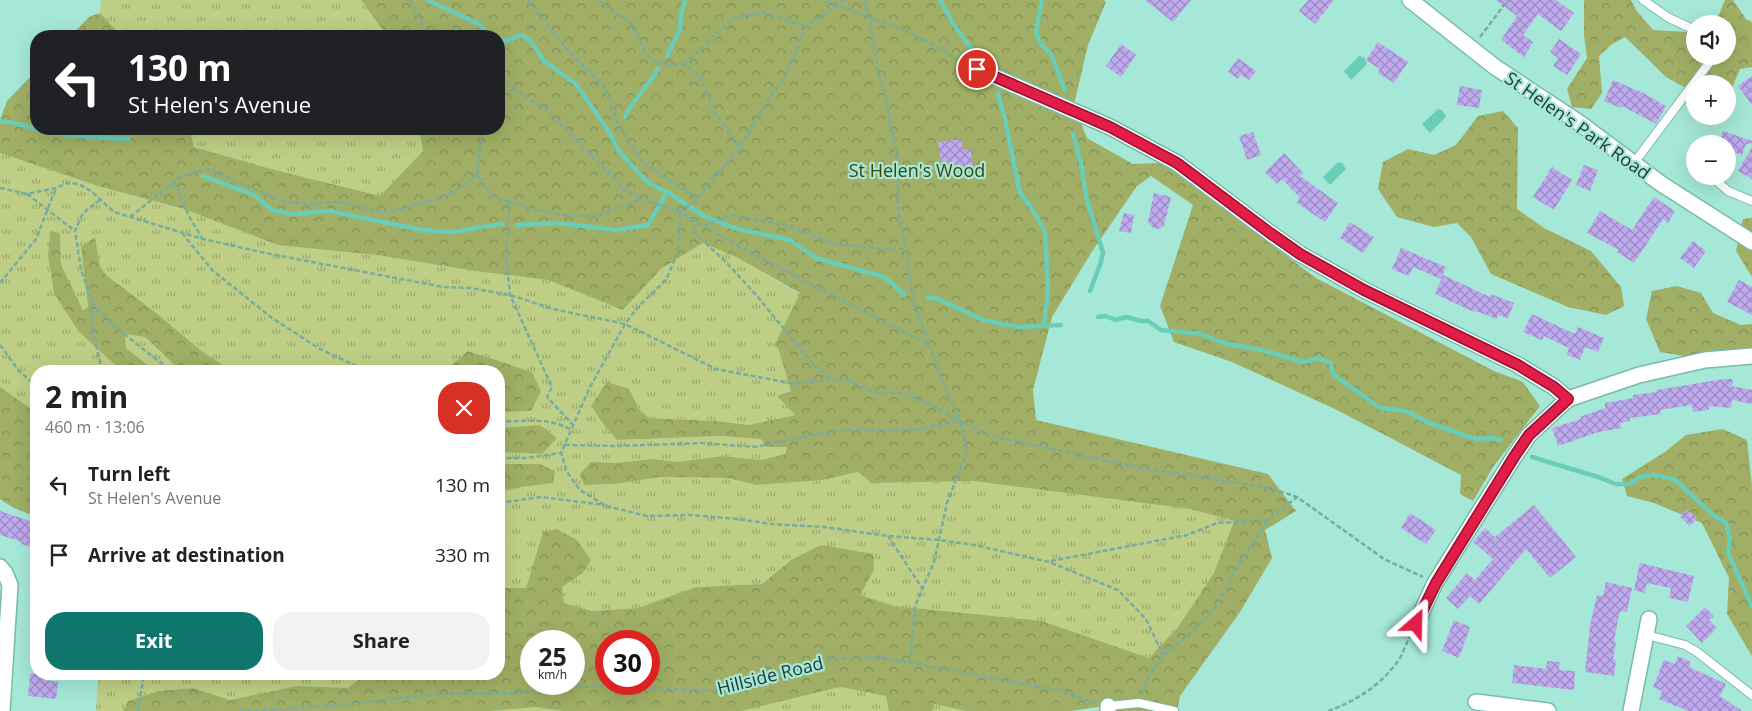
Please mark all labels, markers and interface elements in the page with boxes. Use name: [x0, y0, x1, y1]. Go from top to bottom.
map controls: [1686, 15, 1736, 185]
button: sound: [1686, 15, 1736, 65]
text: 130 m: [128, 44, 232, 91]
pin: [956, 48, 998, 90]
icon: left: [45, 50, 110, 115]
icon: arrive: [963, 55, 991, 83]
street label: St Helen's Park Road: [1500, 66, 1656, 184]
button: +: [1686, 75, 1736, 125]
text: St Helen's Avenue: [128, 89, 311, 119]
button: −: [1686, 135, 1736, 185]
park label: St Helen's Wood: [849, 158, 985, 182]
text: 2 min: [45, 376, 128, 417]
button: close: [438, 382, 490, 434]
text: 460 m · 13:06: [45, 416, 145, 438]
text: Turn left: [88, 461, 170, 487]
icon: left: [45, 471, 73, 499]
text: 130 m: [435, 472, 490, 498]
text: St Helen's Avenue: [88, 487, 221, 509]
icon: arrive: [45, 541, 73, 569]
text: Arrive at destination: [88, 542, 285, 568]
text: 330 m: [435, 542, 490, 568]
position arrow: [1389, 597, 1441, 649]
button: Exit: [45, 612, 263, 670]
button: Share: [273, 612, 490, 670]
speed limit sign: 30: [595, 630, 660, 695]
text: 25: [538, 639, 567, 673]
street label: Hillside Road: [714, 650, 826, 700]
text: km/h: [538, 666, 567, 683]

